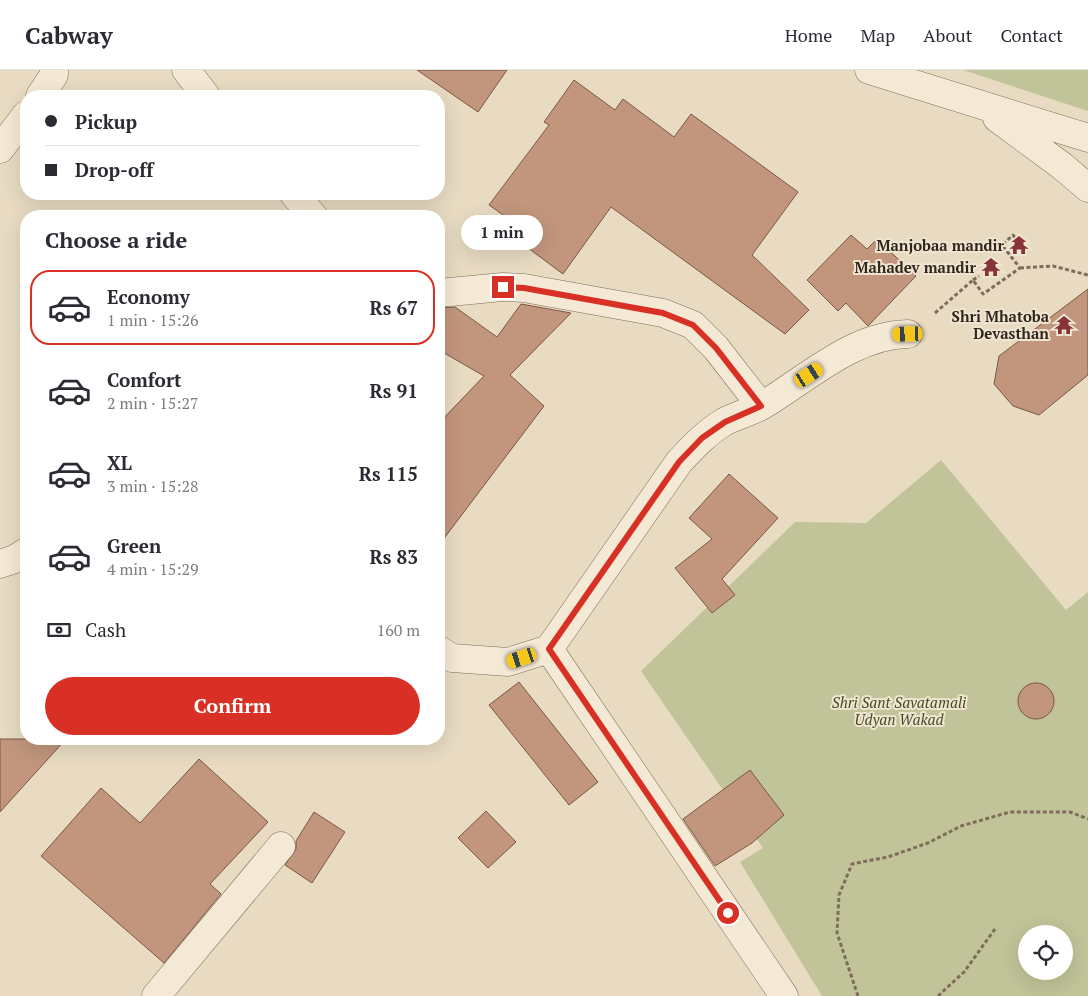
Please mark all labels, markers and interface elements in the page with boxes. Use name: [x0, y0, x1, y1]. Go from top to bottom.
text: Cabway: [25, 19, 113, 51]
text: Home: [785, 23, 832, 47]
text: Map: [860, 23, 895, 47]
text: About: [923, 23, 972, 47]
text: Contact: [1000, 23, 1063, 47]
text: Pickup: [75, 109, 137, 134]
text: Drop-off: [75, 157, 153, 182]
callout: 1 min: [462, 214, 544, 250]
text: 1 min: [480, 221, 524, 243]
text: Choose a ride: [45, 225, 187, 254]
temple icon: Manjobaa mandir: [1008, 234, 1030, 256]
place label: Manjobaa mandir: [876, 235, 1005, 255]
temple icon: Mahadev mandir: [980, 256, 1002, 278]
place label: Mahadev mandir: [855, 257, 977, 277]
route end: [492, 276, 514, 298]
text: Economy: [107, 284, 190, 309]
icon: car: [47, 285, 92, 330]
text: Rs 67: [370, 295, 418, 320]
place label: Shri Mhatoba Devasthan: [952, 306, 1050, 343]
text: 1 min · 15:26: [107, 309, 199, 331]
temple icon: Shri Mhatoba Devasthan: [1053, 314, 1075, 336]
car: [892, 326, 923, 342]
car: [792, 361, 825, 389]
text: Comfort: [107, 367, 182, 392]
icon: car: [47, 368, 92, 413]
text: Rs 91: [370, 378, 418, 403]
text: 2 min · 15:27: [107, 392, 199, 414]
text: XL: [107, 450, 132, 475]
icon: car: [47, 451, 92, 496]
text: Rs 115: [359, 461, 418, 486]
text: 3 min · 15:28: [107, 475, 199, 497]
text: Green: [107, 533, 161, 558]
icon: car: [47, 534, 92, 579]
text: Rs 83: [370, 544, 418, 569]
text: 4 min · 15:29: [107, 558, 199, 580]
icon: cash: [45, 616, 73, 644]
text: Cash: [85, 617, 126, 642]
text: 160 m: [377, 619, 420, 641]
car: [505, 646, 538, 670]
button: Confirm: [45, 677, 420, 735]
park label: Shri Sant Savatamali Udyan Wakad: [832, 692, 967, 729]
route start: [717, 902, 739, 924]
map controls: [1018, 925, 1073, 980]
button: locate: [1018, 925, 1073, 980]

